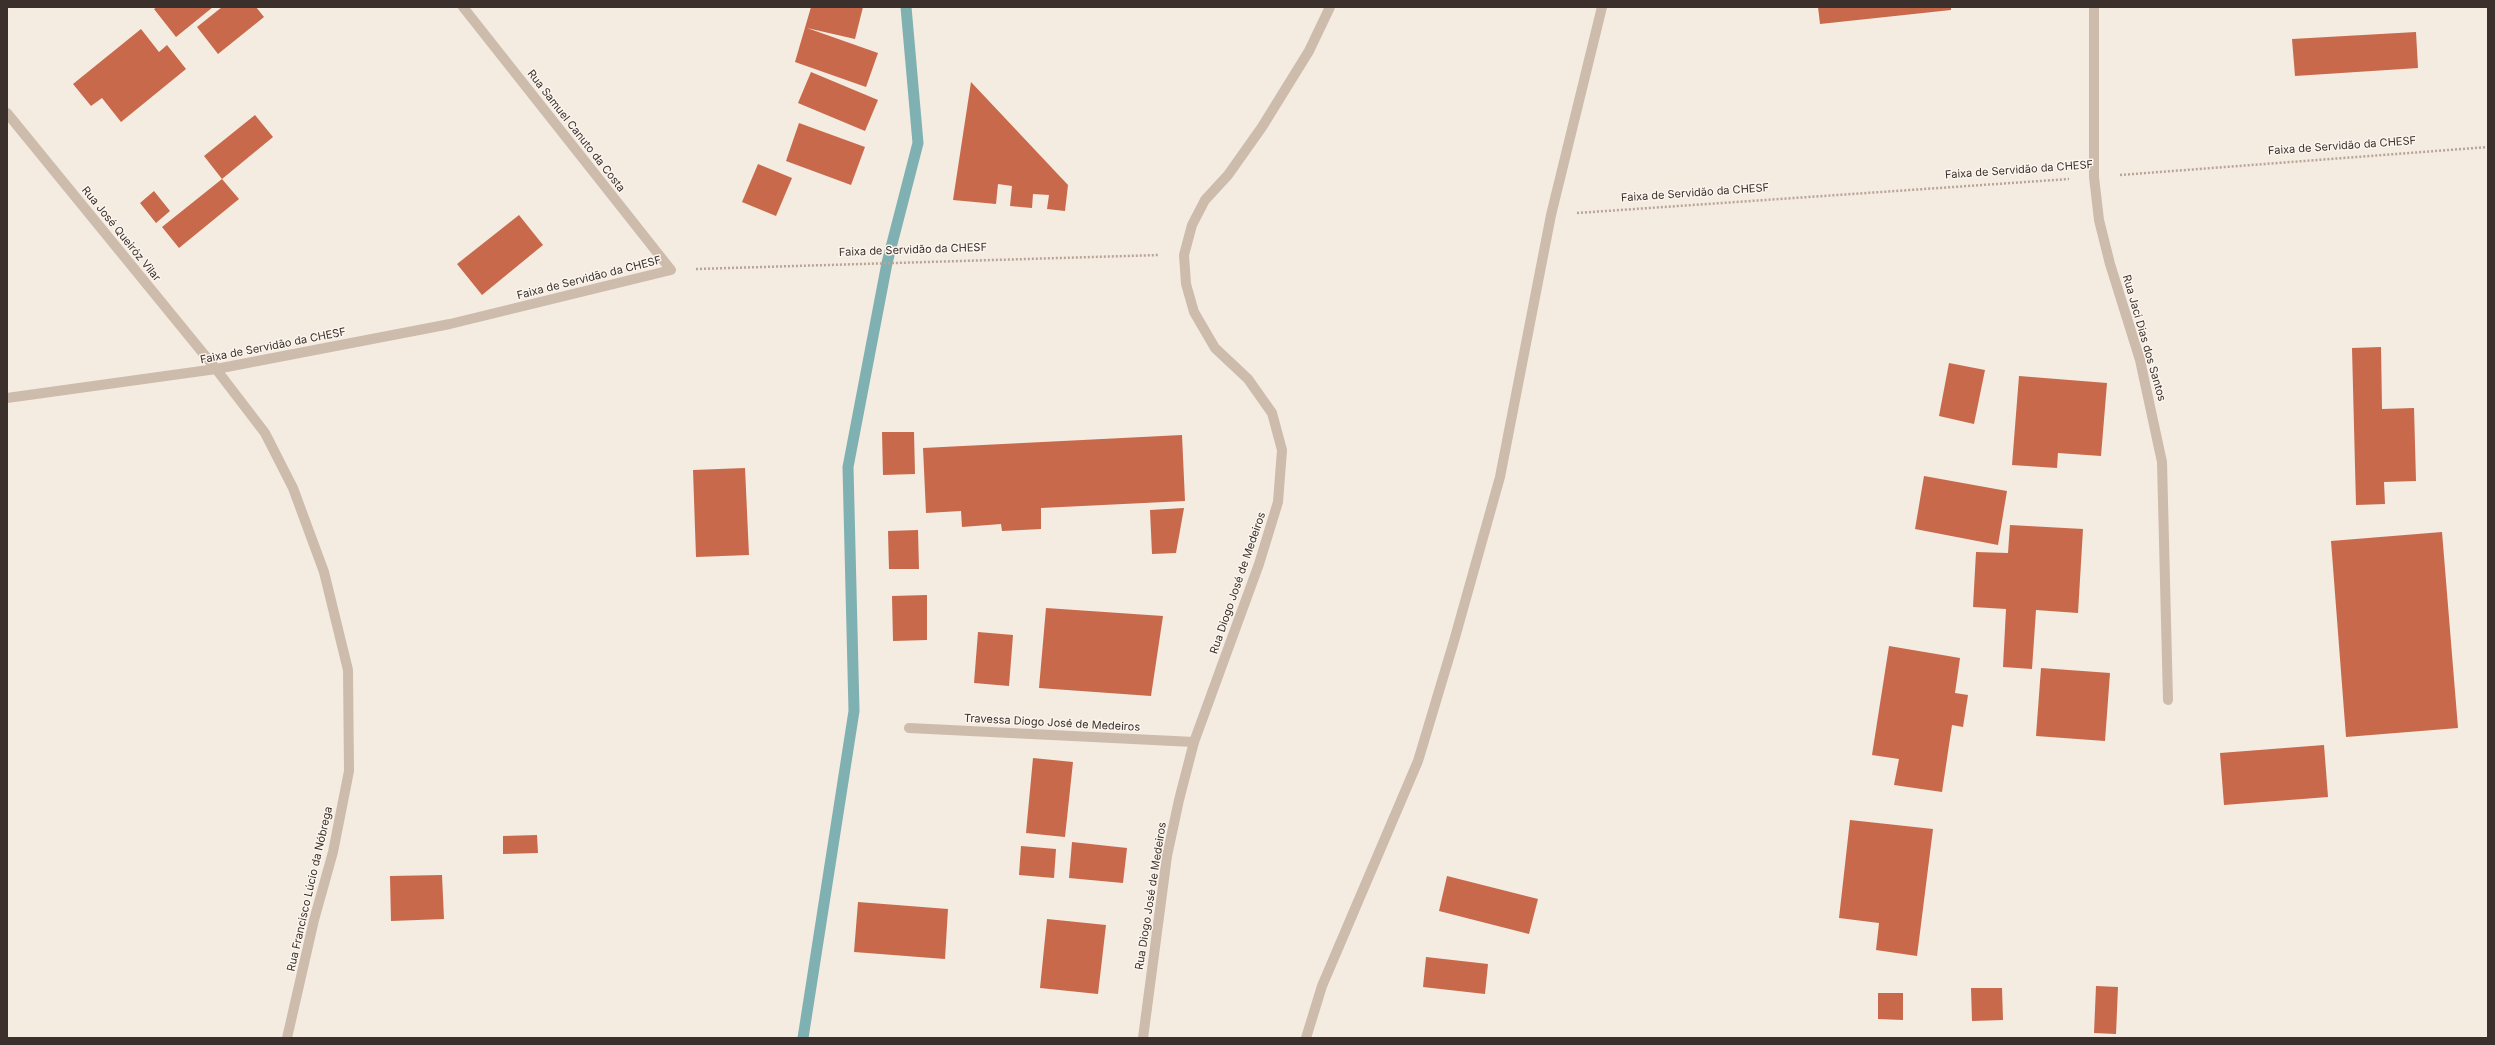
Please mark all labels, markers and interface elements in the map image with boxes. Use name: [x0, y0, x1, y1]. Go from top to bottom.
street label: Rua Samuel Canuto da Costa: [524, 67, 628, 195]
street label: Faixa de Servidão da CHESF: [2268, 134, 2416, 158]
street label: Faixa de Servidão da CHESF: [1945, 158, 2093, 182]
street label: Faixa de Servidão da CHESF: [1621, 181, 1769, 205]
street label: Rua José Queiróz Vilar: [79, 184, 163, 284]
street label: Faixa de Servidão da CHESF: [839, 241, 987, 259]
street label: Faixa de Servidão da CHESF: [516, 254, 662, 302]
street label: Rua Jaci Dias dos Santos: [2120, 273, 2168, 403]
street label: Faixa de Servidão da CHESF: [199, 325, 347, 367]
street label: Rua Diogo José de Medeiros: [1207, 510, 1269, 656]
street label: Travessa Diogo José de Medeiros: [964, 712, 1140, 734]
street label: Rua Francisco Lúcio da Nóbrega: [285, 805, 335, 973]
street label: Rua Diogo José de Medeiros: [1133, 821, 1169, 971]

